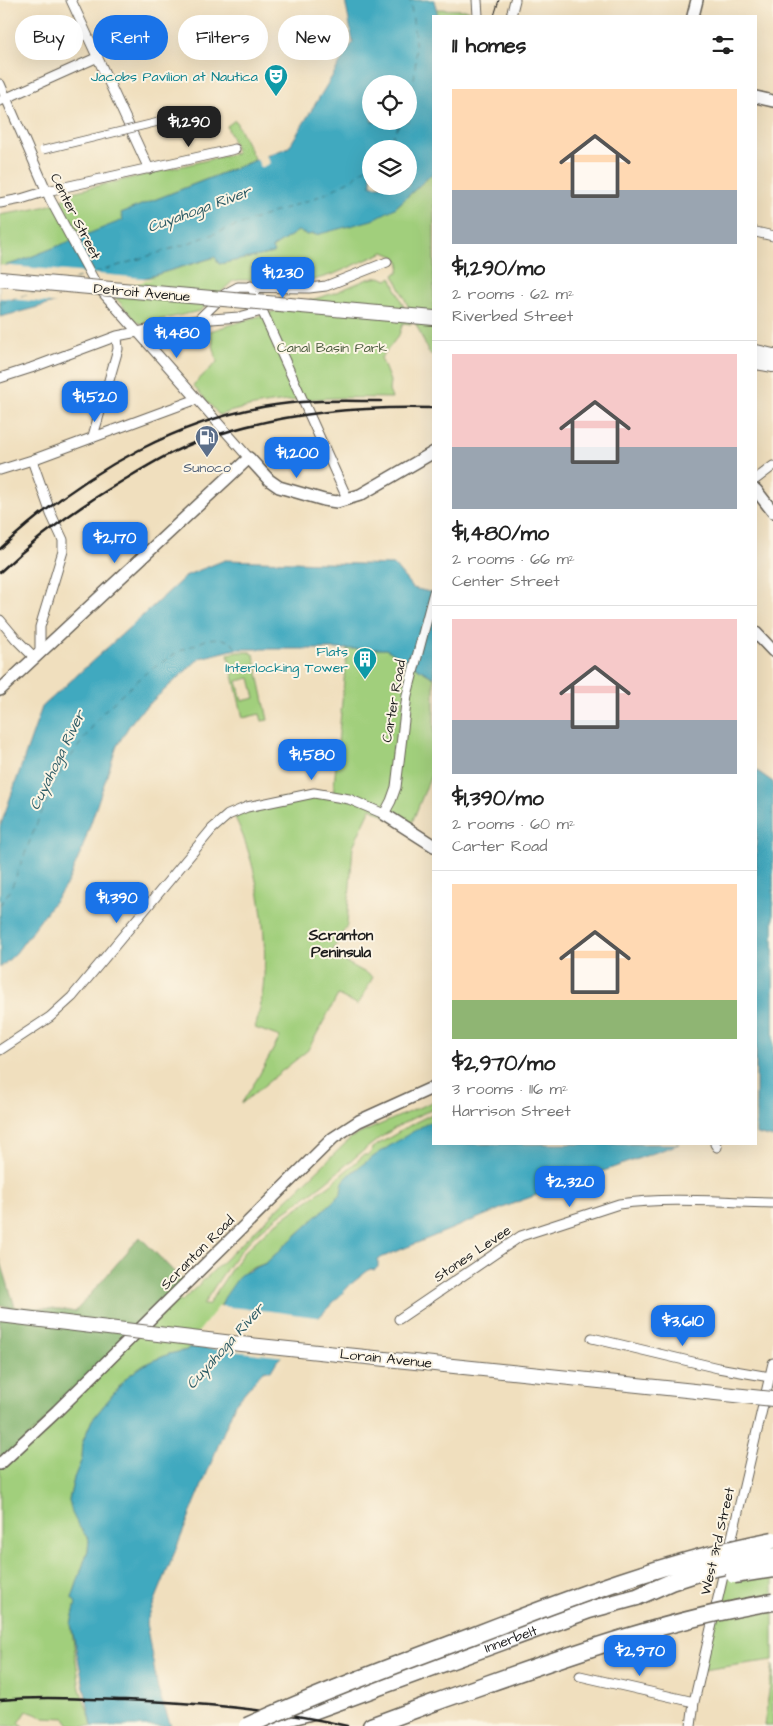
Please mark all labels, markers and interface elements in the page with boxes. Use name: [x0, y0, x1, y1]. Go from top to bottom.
chip: Buy: [15, 15, 83, 60]
chip: Rent: [93, 15, 168, 60]
chip: Filters: [178, 15, 268, 60]
chip: New: [278, 15, 349, 60]
text: 11 homes: [452, 31, 526, 60]
icon: filters: [709, 31, 737, 59]
theatre icon: Jacobs Pavilion at Nautica: [263, 63, 289, 97]
place label: Jacobs Pavilion at Nautica: [91, 67, 258, 87]
map controls: [362, 75, 417, 195]
button: locate: [362, 75, 417, 130]
pin: $1,290: [148, 106, 230, 148]
text: $1,290: [168, 111, 210, 133]
icon: home: [550, 121, 640, 211]
button: layers: [362, 140, 417, 195]
street label: Center Street: [45, 170, 106, 263]
water label: Cuyahoga River: [145, 180, 256, 239]
text: $1,290/mo: [452, 254, 545, 283]
pin: $1,230: [242, 256, 324, 299]
text: $1,230: [262, 262, 304, 284]
street label: Detroit Avenue: [93, 279, 191, 307]
text: 2 rooms · 62 m²: [452, 283, 574, 305]
text: Riverbed Street: [452, 305, 573, 327]
pin: $1,480: [136, 316, 218, 359]
text: $1,480: [154, 322, 200, 344]
park label: Canal Basin Park: [277, 338, 387, 358]
pin: $1,520: [54, 380, 136, 423]
text: $1,520: [73, 386, 117, 408]
icon: home: [550, 387, 640, 477]
fuel station icon: Sunoco: [194, 424, 220, 458]
pin: $1,200: [256, 436, 338, 479]
text: $1,200: [275, 442, 319, 464]
place label: Sunoco: [183, 458, 231, 478]
text: $1,480/mo: [452, 519, 549, 548]
pin: $2,170: [74, 522, 156, 564]
text: $2,170: [94, 527, 136, 549]
text: 2 rooms · 66 m²: [452, 548, 575, 570]
text: Center Street: [452, 570, 560, 592]
place label: Flats Interlocking Tower: [225, 642, 348, 678]
building icon: Flats Interlocking Tower: [352, 646, 378, 680]
icon: home: [550, 652, 640, 742]
street label: Carter Road: [377, 658, 411, 744]
water label: Cuyahoga River: [24, 705, 92, 814]
pin: $1,580: [271, 738, 353, 781]
text: $1,580: [289, 744, 335, 766]
text: $1,390/mo: [452, 784, 544, 813]
text: 2 rooms · 60 m²: [452, 813, 575, 835]
text: Carter Road: [452, 835, 547, 857]
pin: $1,390: [76, 882, 158, 924]
text: $1,390: [96, 887, 138, 909]
icon: home: [550, 917, 640, 1007]
district label: Scranton Peninsula: [308, 925, 374, 963]
text: $2,970/mo: [452, 1049, 555, 1078]
text: 3 rooms · 116 m²: [452, 1078, 568, 1100]
text: Harrison Street: [452, 1100, 571, 1122]
pin: $2,320: [529, 1166, 611, 1208]
text: $2,320: [546, 1171, 594, 1193]
street label: Scranton Road: [156, 1211, 239, 1294]
street label: Stones Levee: [430, 1220, 516, 1287]
water label: Cuyahoga River: [181, 1298, 271, 1394]
pin: $3,610: [642, 1304, 724, 1347]
text: $3,610: [662, 1310, 704, 1332]
street label: Lorain Avenue: [339, 1344, 433, 1374]
street label: West 3rd Street: [696, 1485, 740, 1597]
street label: Innerbelt: [482, 1621, 540, 1658]
pin: $2,970: [599, 1634, 681, 1677]
text: $2,970: [615, 1640, 665, 1662]

